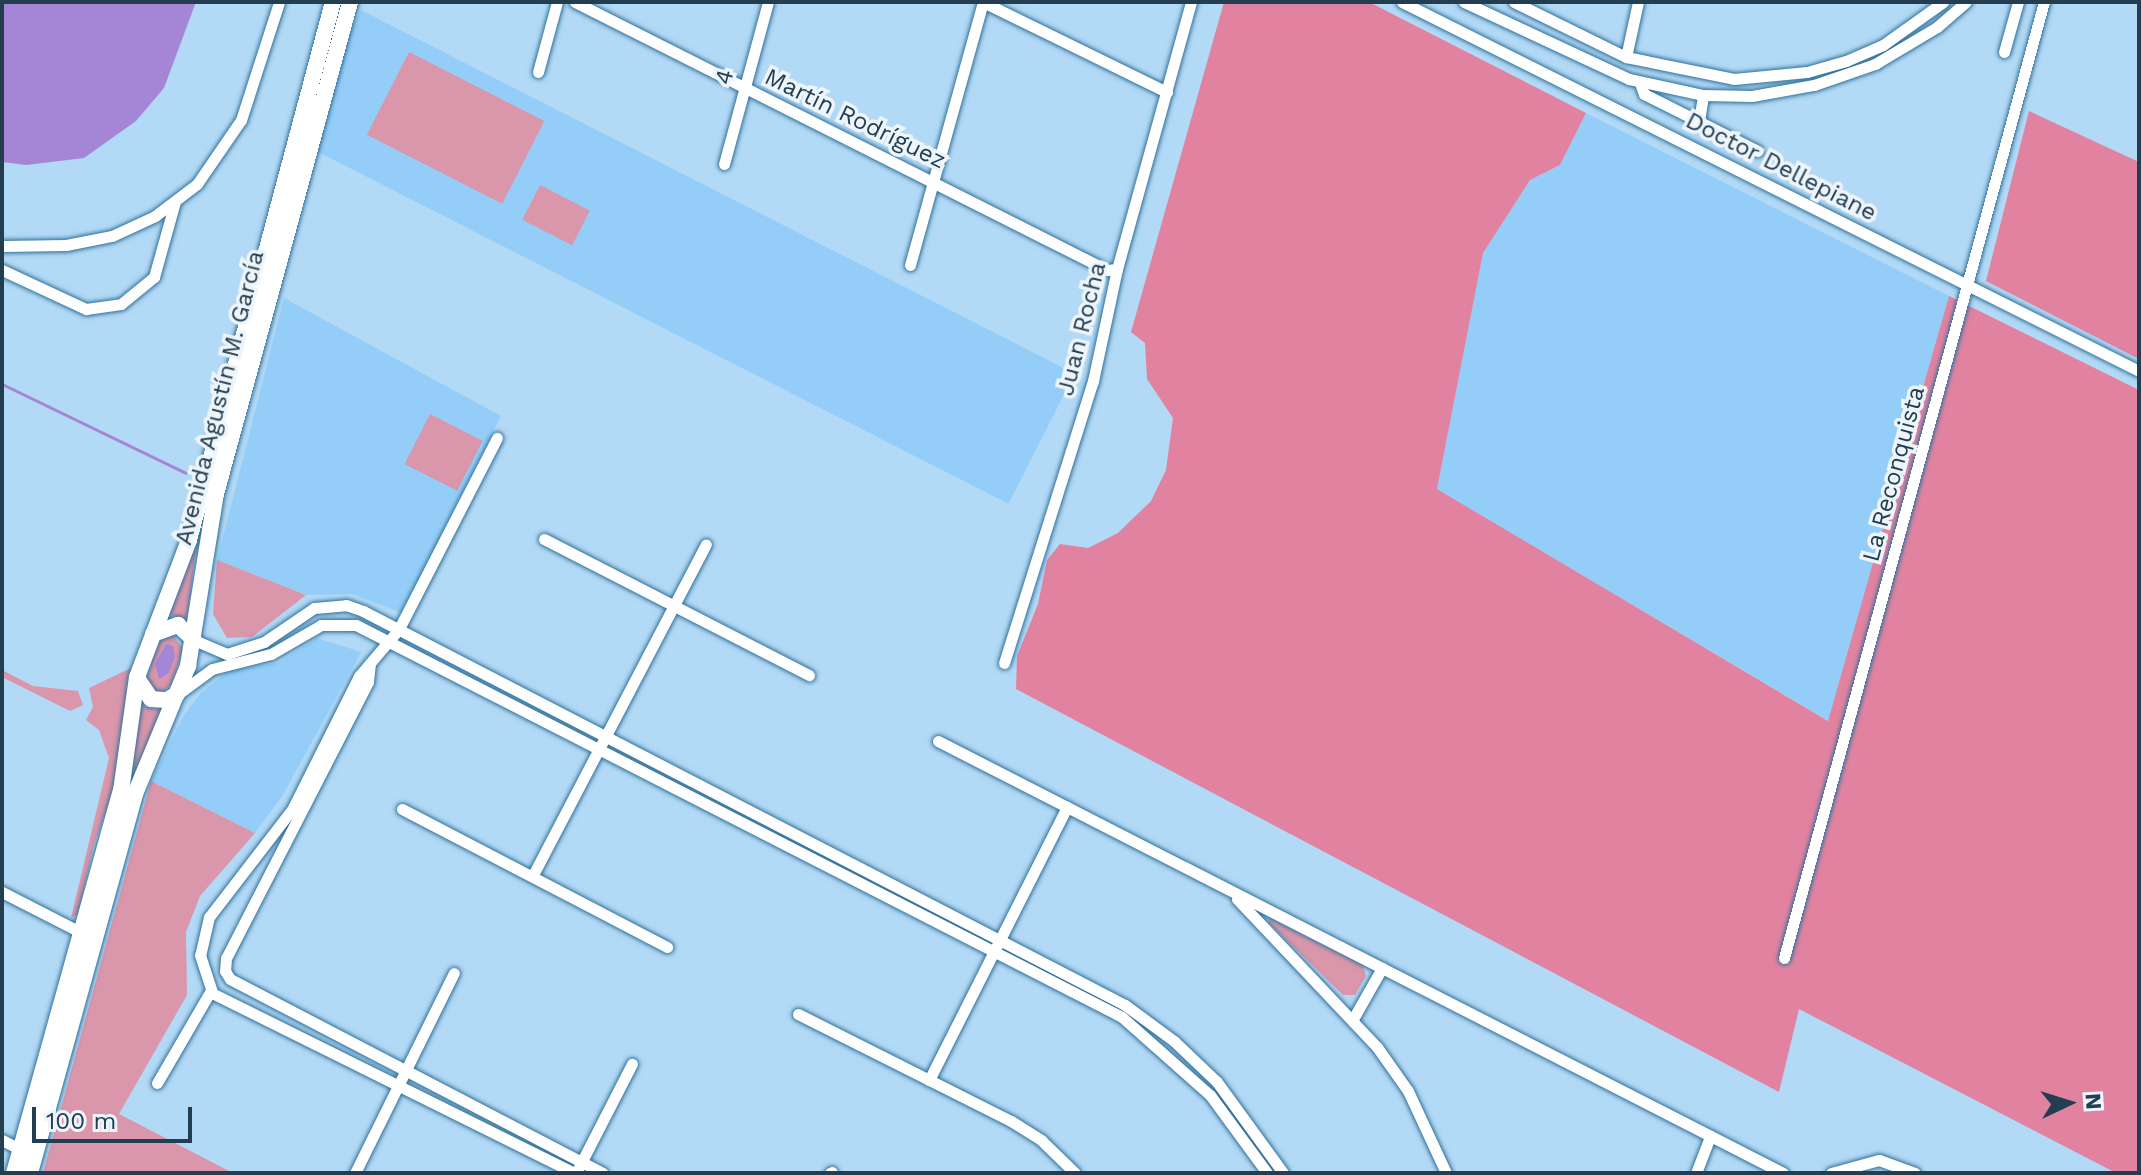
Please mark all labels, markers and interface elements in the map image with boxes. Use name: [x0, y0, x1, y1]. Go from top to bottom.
street label: Martín Rodríguez: [760, 63, 950, 175]
street label: 4: [709, 66, 741, 88]
street label: Doctor Dellepiane: [1680, 106, 1882, 228]
street label: Avenida Agustín M. García: [169, 247, 271, 549]
street label: Juan Rocha: [1052, 259, 1112, 399]
street label: La Reconquista: [1857, 383, 1931, 565]
north arrow: [2029, 1063, 2109, 1143]
scale bar: [36, 1091, 196, 1141]
text: N: [2080, 1092, 2106, 1110]
text: 100 m: [46, 1107, 116, 1135]

